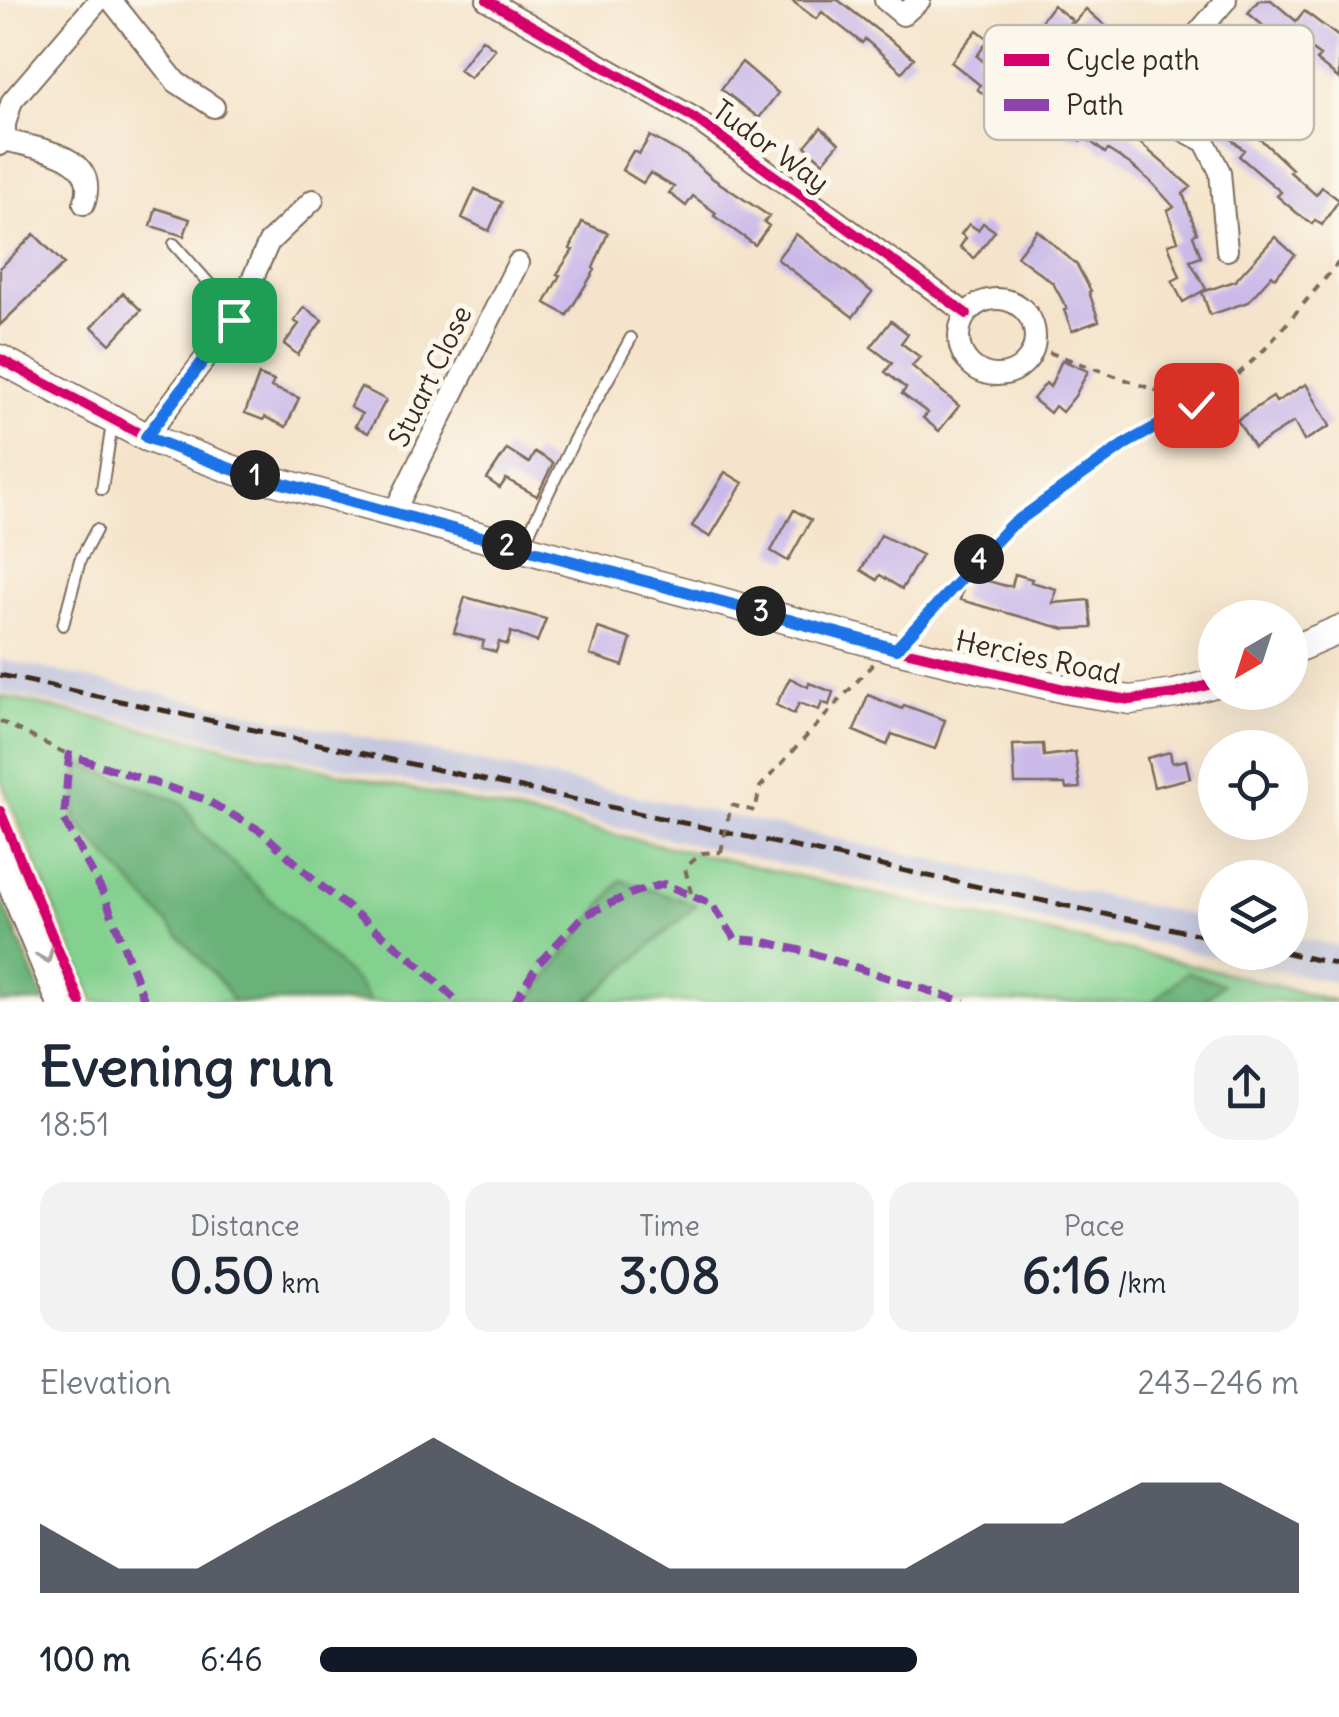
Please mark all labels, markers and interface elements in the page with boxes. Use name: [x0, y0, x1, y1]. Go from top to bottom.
legend: [984, 25, 1314, 140]
text: Cycle path: [1066, 42, 1200, 78]
text: Path: [1066, 87, 1124, 123]
street label: Tudor Way: [706, 92, 836, 200]
pin: [192, 278, 277, 363]
icon: arrive: [207, 293, 262, 348]
street label: Stuart Close: [380, 300, 480, 452]
pin: [1154, 363, 1239, 448]
icon: check: [1169, 378, 1224, 433]
pin: 1: [230, 450, 280, 500]
text: 1: [249, 457, 261, 493]
pin: 2: [482, 520, 532, 570]
text: 2: [499, 527, 515, 563]
pin: 4: [954, 534, 1004, 584]
text: 4: [971, 541, 987, 577]
pin: 3: [736, 586, 786, 636]
text: 3: [753, 593, 769, 629]
north arrow: [1198, 600, 1308, 710]
map controls: [1198, 600, 1308, 970]
street label: Hercies Road: [953, 622, 1123, 692]
button: locate: [1198, 730, 1308, 840]
button: layers: [1198, 860, 1308, 970]
one-way arrow: [34, 946, 54, 964]
text: Evening run: [40, 1032, 334, 1101]
button: share: [1194, 1035, 1299, 1140]
text: 18:51: [40, 1104, 109, 1145]
text: Distance: [190, 1208, 300, 1244]
text: Time: [639, 1208, 700, 1244]
text: Pace: [1064, 1208, 1125, 1244]
text: 0.50: [170, 1244, 275, 1307]
text: 3:08: [619, 1244, 720, 1307]
text: 6:16: [1022, 1244, 1111, 1307]
text: km: [275, 1265, 320, 1301]
text: /km: [1111, 1265, 1166, 1301]
text: Elevation: [40, 1362, 171, 1403]
text: 243–246 m: [1137, 1362, 1299, 1403]
text: 100 m: [40, 1639, 131, 1680]
text: 6:46: [200, 1639, 263, 1680]

